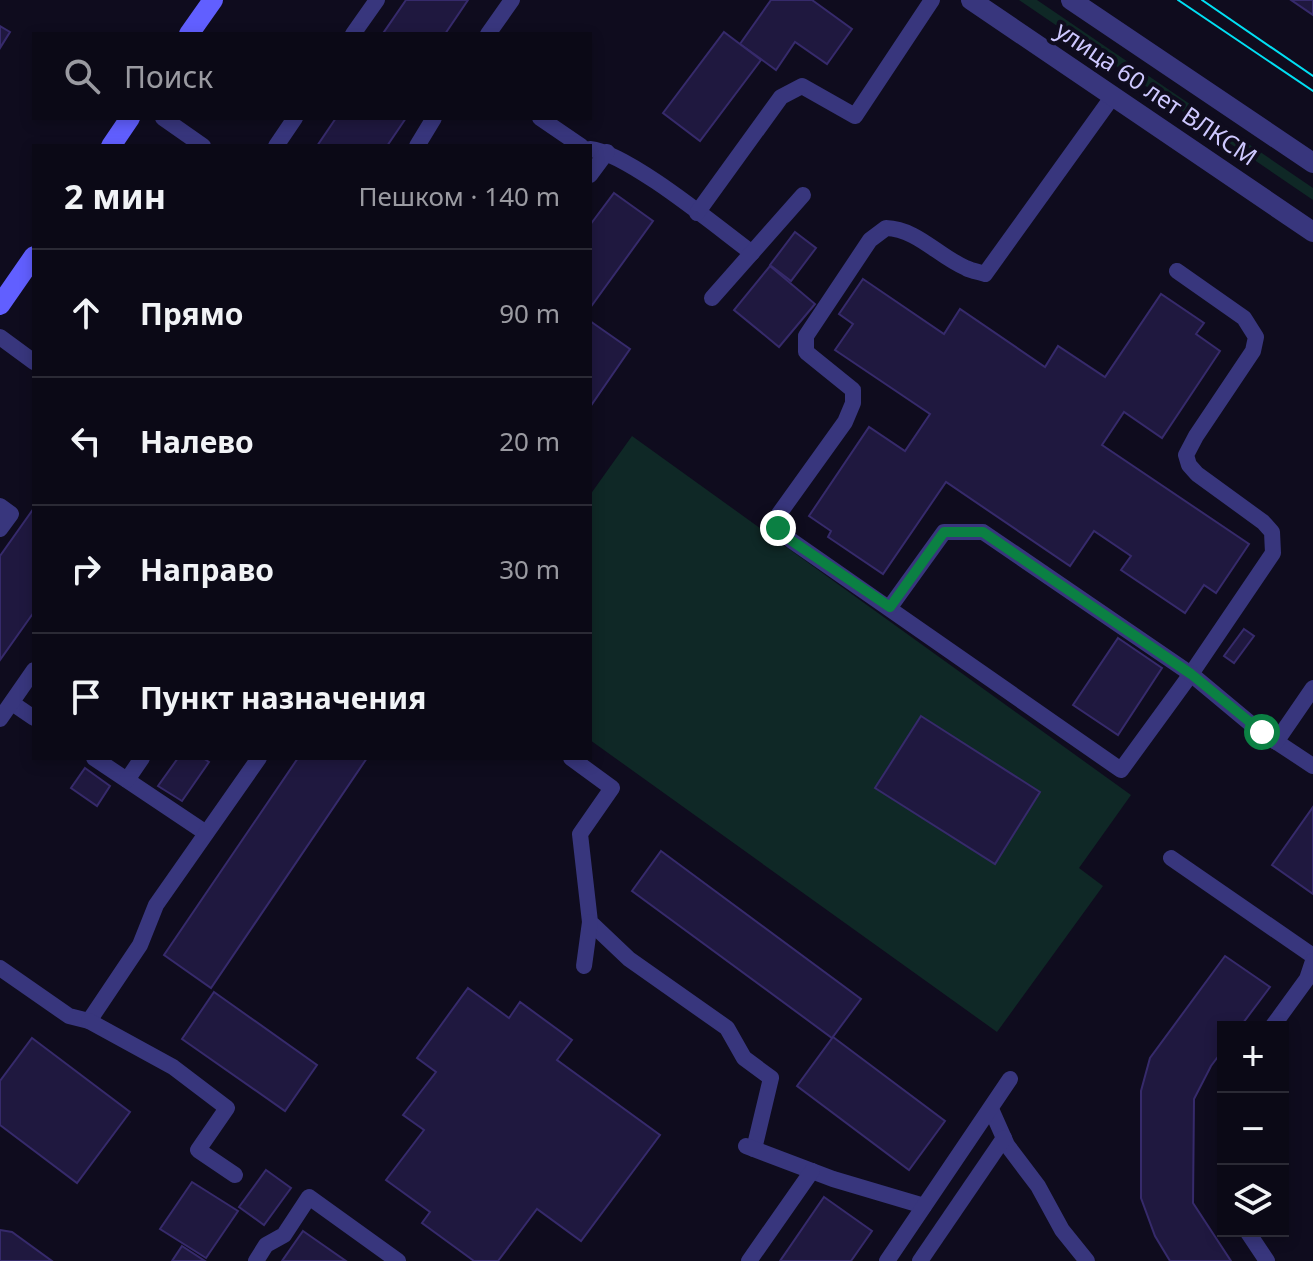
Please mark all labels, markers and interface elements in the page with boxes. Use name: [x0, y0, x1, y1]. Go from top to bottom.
street label: улица 60 лет ВЛКСМ: [1050, 13, 1264, 173]
search box: [32, 32, 592, 120]
icon: search: [60, 54, 104, 98]
text: Поиск: [124, 56, 213, 97]
text: 2 мин: [64, 173, 166, 219]
text: Пешком · 140 m: [358, 178, 560, 214]
icon: ahead: [64, 291, 108, 335]
text: Прямо: [140, 293, 244, 334]
text: 90 m: [499, 295, 560, 331]
icon: left: [64, 419, 108, 463]
text: Налево: [140, 421, 254, 462]
text: 20 m: [499, 423, 560, 459]
route end: [760, 510, 796, 546]
icon: right: [64, 547, 108, 591]
text: Направо: [140, 549, 274, 590]
text: 30 m: [499, 551, 560, 587]
icon: arrive: [64, 675, 108, 719]
text: Пункт назначения: [140, 677, 426, 718]
route start: [1244, 714, 1280, 750]
map controls: [1217, 1021, 1289, 1237]
button: +: [1217, 1021, 1289, 1093]
button: −: [1217, 1093, 1289, 1165]
button: layers: [1217, 1165, 1289, 1237]

